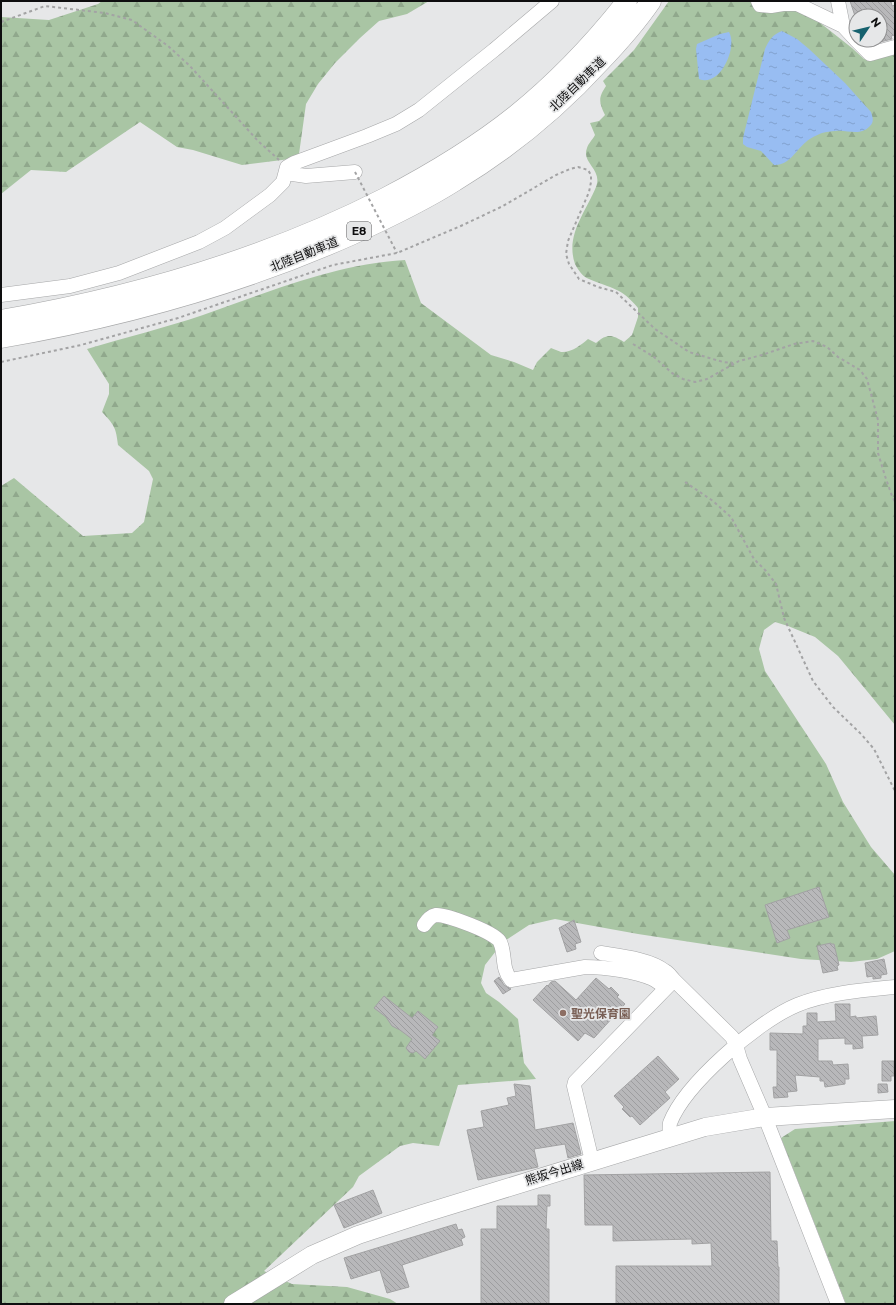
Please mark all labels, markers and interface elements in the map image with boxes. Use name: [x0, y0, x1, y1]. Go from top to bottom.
north arrow: [848, 8, 888, 48]
text: N: [868, 15, 884, 30]
street label: 北陸自動車道: [546, 54, 608, 114]
road number: E8: [347, 222, 371, 240]
street label: 北陸自動車道: [268, 234, 340, 274]
place label: 聖光保育園: [571, 1006, 631, 1021]
marker: 聖光保育園: [558, 1008, 568, 1018]
street label: 熊坂今出線: [523, 1156, 585, 1188]

